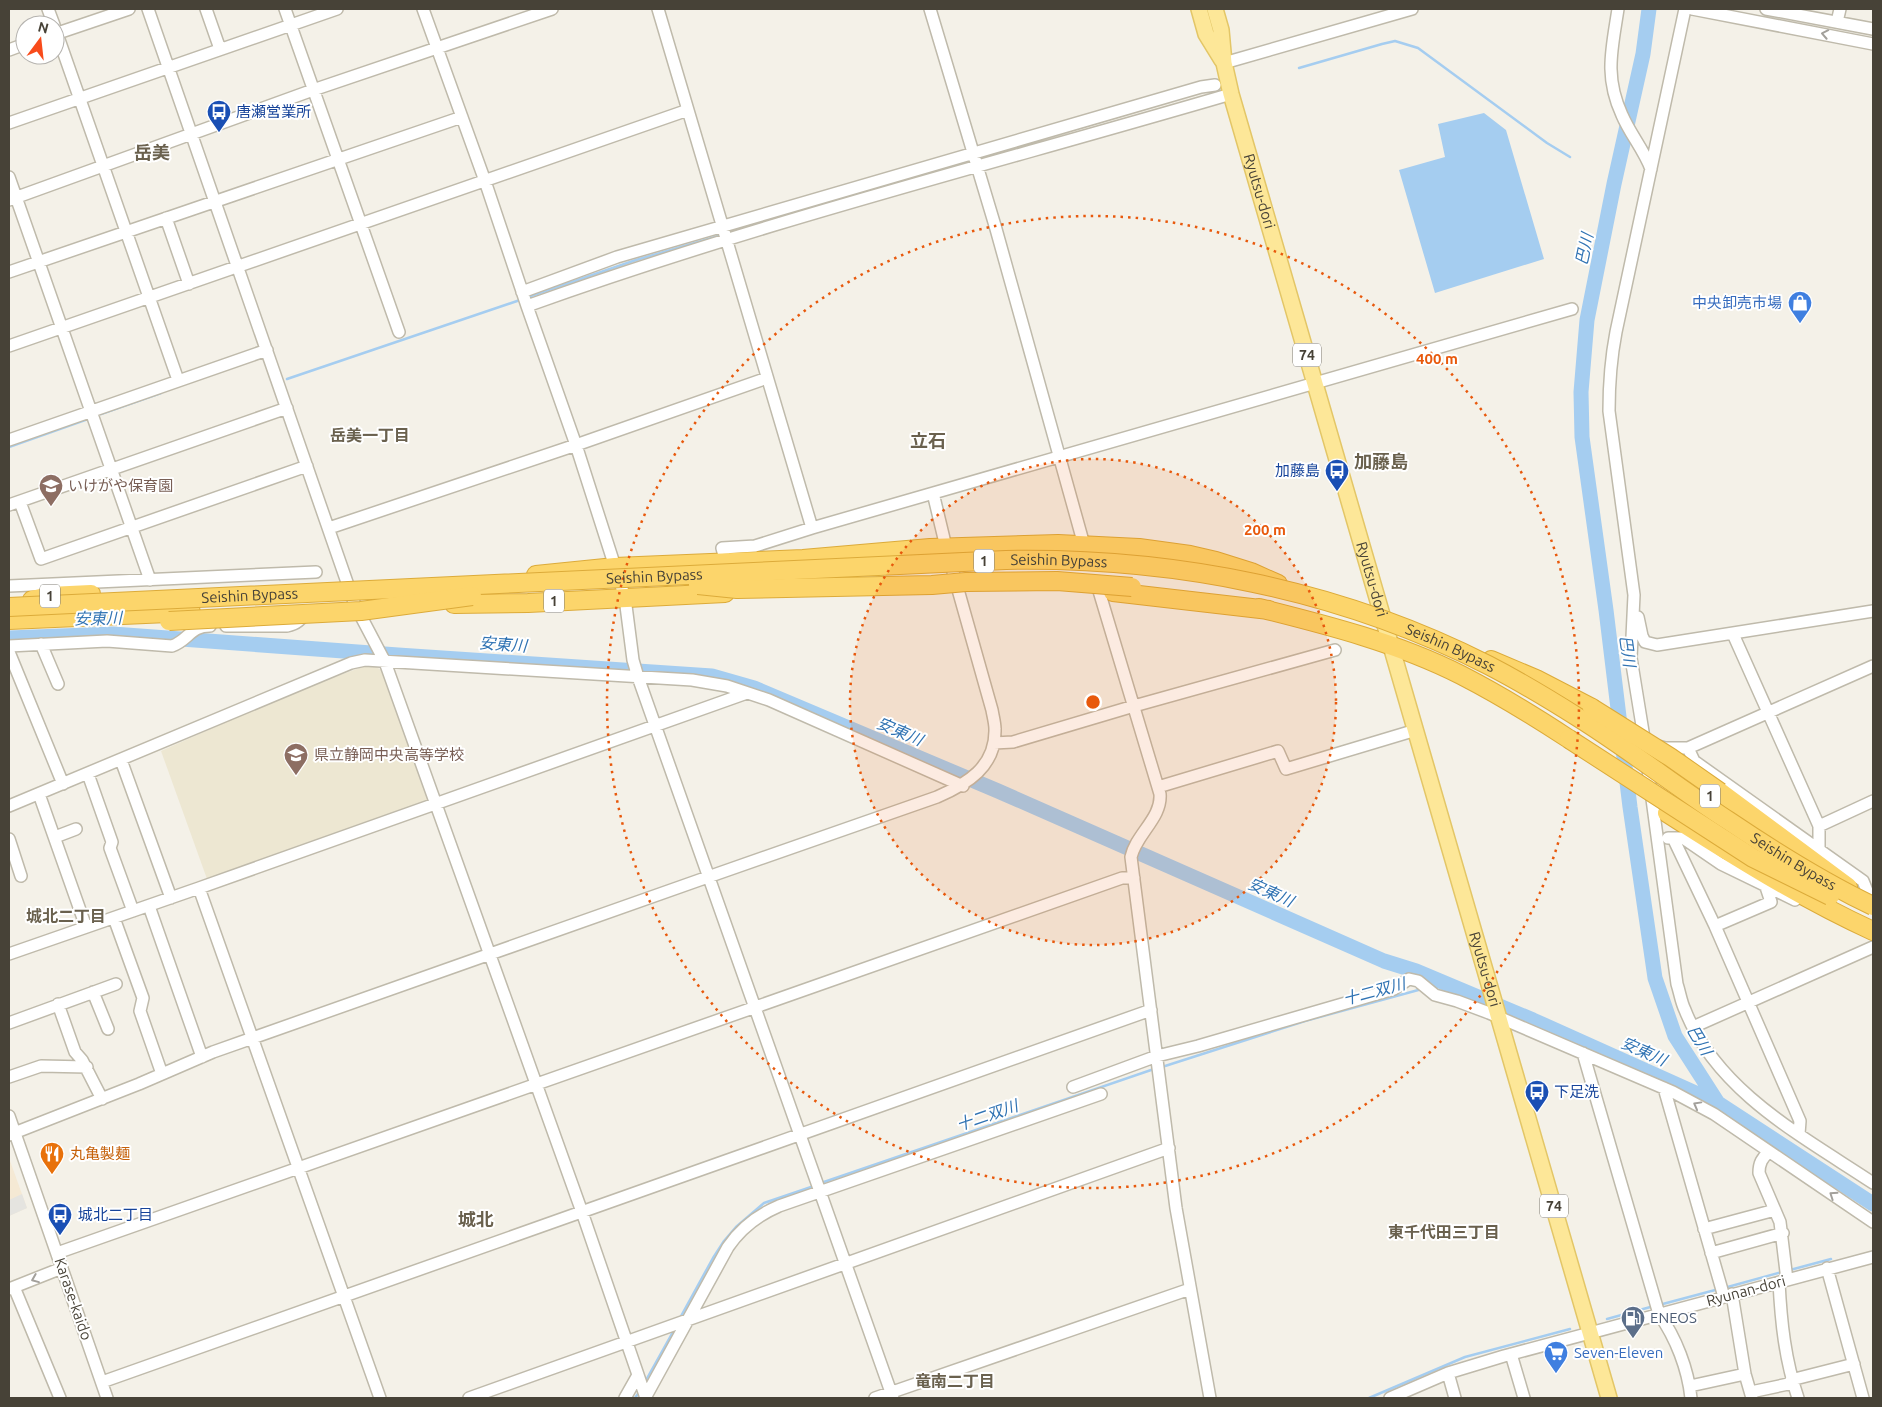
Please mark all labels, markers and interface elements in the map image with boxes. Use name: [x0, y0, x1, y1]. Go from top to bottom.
north arrow: [15, 15, 65, 65]
text: N: [36, 18, 50, 37]
one-way arrow: [1821, 30, 1830, 40]
bus stop icon: 唐瀬営業所: [206, 99, 232, 133]
place label: 唐瀬営業所: [236, 103, 311, 120]
district label: 岳美: [134, 142, 170, 162]
street label: Ryutsu-dori: [1241, 152, 1279, 231]
water label: 巴川: [1572, 230, 1597, 267]
shop icon: 中央卸売市場: [1787, 290, 1813, 324]
place label: 中央卸売市場: [1692, 294, 1782, 311]
road number: 74: [1293, 344, 1321, 366]
text: 400 m: [1416, 350, 1458, 367]
district label: 岳美一丁目: [330, 426, 410, 444]
district label: 立石: [910, 430, 946, 450]
district label: 加藤島: [1354, 451, 1408, 471]
bus stop icon: 加藤島: [1324, 458, 1350, 492]
place label: 加藤島: [1275, 462, 1320, 479]
school or university icon: いけがや保育園: [38, 473, 64, 507]
place label: いけがや保育園: [68, 477, 173, 494]
text: 200 m: [1244, 521, 1286, 538]
street label: Ryutsu-dori: [1353, 540, 1391, 619]
road number: 1: [974, 550, 994, 572]
street label: Seishin Bypass: [1010, 551, 1108, 571]
street label: Seishin Bypass: [605, 565, 703, 587]
road number: 1: [40, 584, 60, 608]
street label: Seishin Bypass: [201, 584, 298, 606]
road number: 1: [544, 590, 564, 612]
water label: 安東川: [74, 609, 124, 627]
street label: Seishin Bypass: [1403, 620, 1498, 675]
water label: 安東川: [478, 633, 530, 655]
water label: 巴川: [1617, 634, 1639, 670]
centre of rings: [1084, 693, 1102, 711]
water label: 安東川: [874, 713, 927, 749]
school or university icon: 県立静岡中央高等学校: [283, 742, 309, 776]
place label: 県立静岡中央高等学校: [314, 746, 464, 763]
road number: 1: [1700, 784, 1720, 808]
street label: Seishin Bypass: [1748, 829, 1839, 894]
water label: 安東川: [1245, 874, 1298, 911]
district label: 城北二丁目: [26, 907, 106, 925]
street label: Ryutsu-dori: [1466, 930, 1504, 1009]
water label: 十二双川: [1341, 974, 1409, 1008]
water label: 巴川: [1684, 1022, 1717, 1060]
water label: 安東川: [1618, 1033, 1671, 1070]
bus stop icon: 下足洗: [1524, 1079, 1550, 1113]
place label: 下足洗: [1554, 1083, 1599, 1100]
water label: 十二双川: [954, 1095, 1022, 1134]
one-way arrow: [1694, 1101, 1703, 1111]
restaurant icon: 丸亀製麺: [39, 1141, 65, 1175]
place label: 丸亀製麺: [70, 1145, 130, 1162]
one-way arrow: [1829, 1191, 1838, 1201]
road number: 74: [1540, 1194, 1568, 1218]
bus stop icon: 城北二丁目: [47, 1202, 73, 1236]
place label: 城北二丁目: [78, 1206, 153, 1223]
district label: 城北: [458, 1209, 494, 1229]
district label: 東千代田三丁目: [1388, 1223, 1500, 1241]
street label: Karase-kaido: [51, 1256, 95, 1342]
street label: Ryunan-dori: [1704, 1272, 1787, 1309]
one-way arrow: [32, 1273, 40, 1283]
fuel station icon: ENEOS: [1620, 1305, 1646, 1339]
place label: ENEOS: [1650, 1309, 1697, 1326]
supermarket icon: Seven-Eleven: [1543, 1340, 1569, 1374]
place label: Seven-Eleven: [1574, 1344, 1663, 1361]
district label: 竜南二丁目: [915, 1372, 995, 1390]

